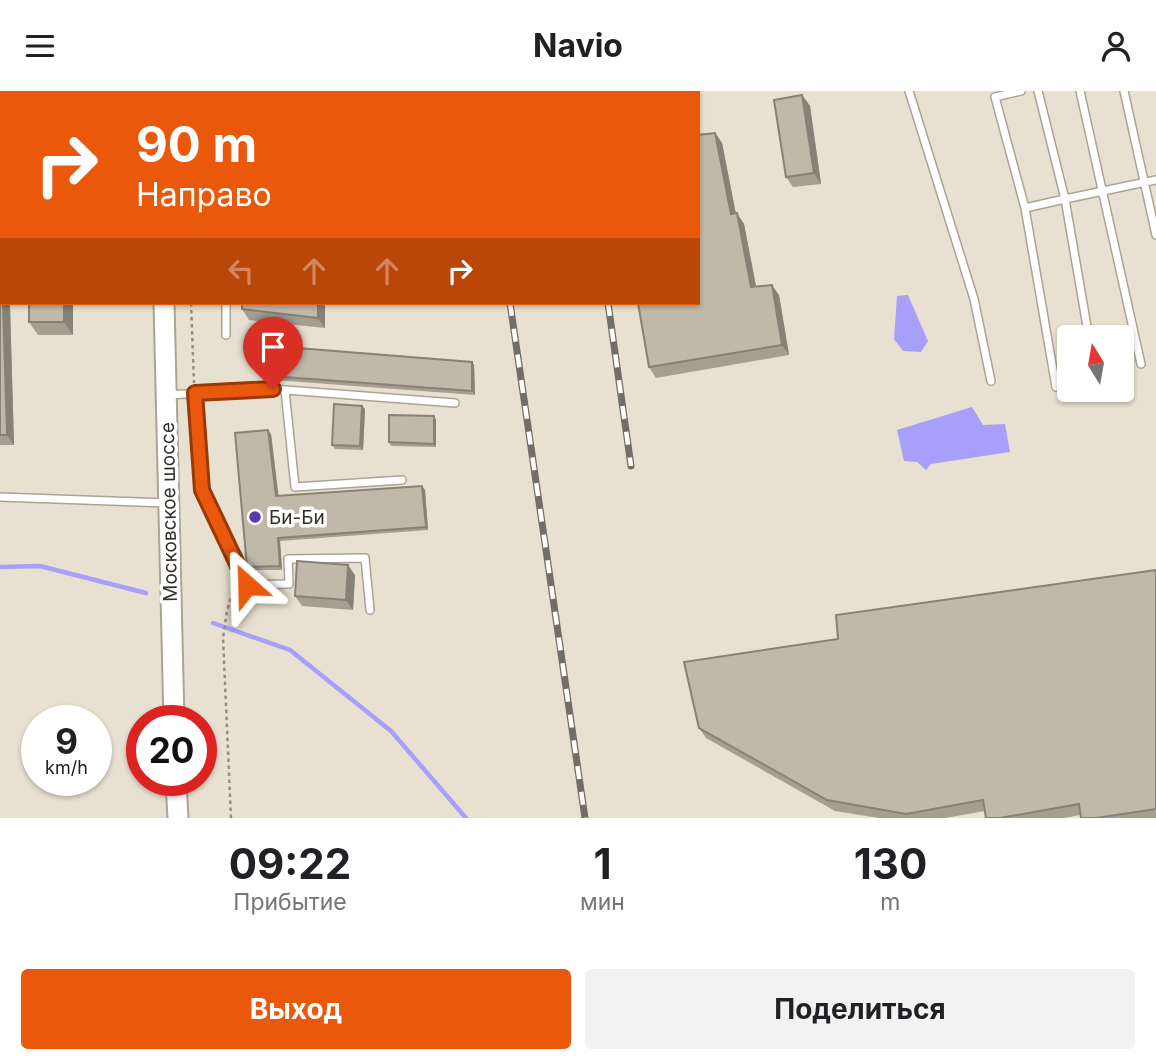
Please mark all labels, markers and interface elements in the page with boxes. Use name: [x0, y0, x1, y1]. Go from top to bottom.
text: Navio: [533, 26, 623, 65]
icon: menu: [21, 27, 59, 65]
icon: person: [1097, 27, 1135, 65]
text: 90 m: [136, 115, 257, 174]
icon: right: [21, 119, 112, 210]
text: Направо: [136, 175, 272, 214]
icon: left: [222, 252, 260, 290]
icon: ahead: [295, 252, 333, 290]
icon: ahead: [368, 252, 406, 290]
icon: right: [441, 252, 479, 290]
pin: [243, 317, 303, 389]
north arrow: [1057, 325, 1134, 403]
map controls: [1057, 325, 1134, 402]
icon: arrive: [254, 328, 292, 366]
street label: Московское шоссе: [156, 422, 182, 602]
place label: Би-Би: [269, 506, 325, 529]
marker: Би-Би: [247, 509, 263, 525]
position arrow: [210, 548, 284, 622]
speed limit sign: 20: [126, 705, 217, 796]
text: 9: [55, 720, 78, 762]
text: km/h: [45, 757, 88, 778]
text: 09:22: [229, 838, 351, 889]
text: 1: [593, 838, 612, 889]
text: 130: [854, 838, 927, 889]
text: Прибытие: [233, 888, 347, 916]
text: мин: [580, 888, 625, 916]
text: m: [880, 888, 901, 916]
button: Выход: [21, 969, 571, 1049]
button: Поделиться: [585, 969, 1135, 1049]

